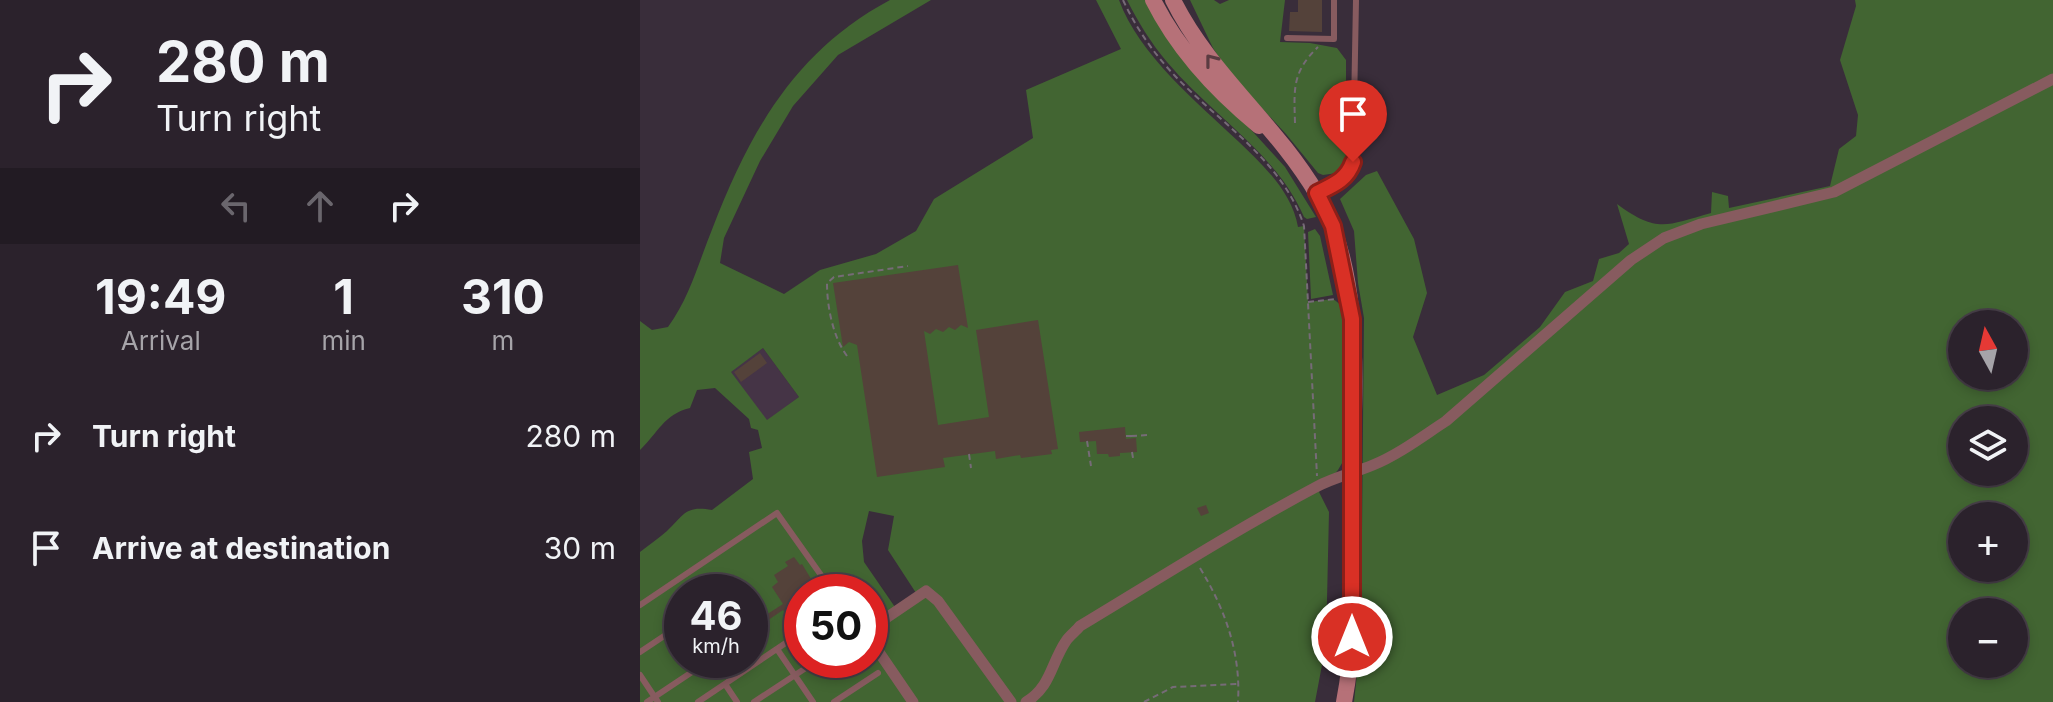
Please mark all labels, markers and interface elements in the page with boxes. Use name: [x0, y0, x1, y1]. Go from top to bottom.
text: 280 m: [156, 28, 330, 96]
icon: right: [24, 32, 128, 136]
one-way arrow: [1207, 54, 1221, 69]
pin: [1319, 80, 1387, 162]
icon: arrive: [1331, 92, 1375, 136]
text: Turn right: [156, 96, 321, 140]
icon: left: [214, 184, 258, 228]
icon: ahead: [298, 184, 342, 228]
icon: right: [382, 184, 426, 228]
text: 19:49: [95, 267, 227, 326]
text: 1: [333, 267, 354, 326]
text: 310: [461, 267, 545, 326]
north arrow: [1948, 310, 2028, 390]
map controls: [1948, 310, 2028, 678]
text: Arrival: [121, 325, 201, 356]
text: min: [322, 325, 366, 356]
text: m: [492, 325, 514, 356]
button: layers: [1948, 406, 2028, 486]
icon: right: [24, 414, 68, 458]
text: Turn right: [92, 418, 236, 454]
text: 280 m: [526, 418, 616, 454]
button: +: [1948, 502, 2028, 582]
icon: arrive: [24, 526, 68, 570]
text: Arrive at destination: [92, 530, 390, 566]
text: 30 m: [544, 530, 616, 566]
speed limit sign: 50: [784, 574, 888, 678]
text: 46: [689, 591, 743, 640]
position arrow: [1310, 595, 1394, 679]
button: −: [1948, 598, 2028, 678]
text: km/h: [692, 634, 740, 658]

